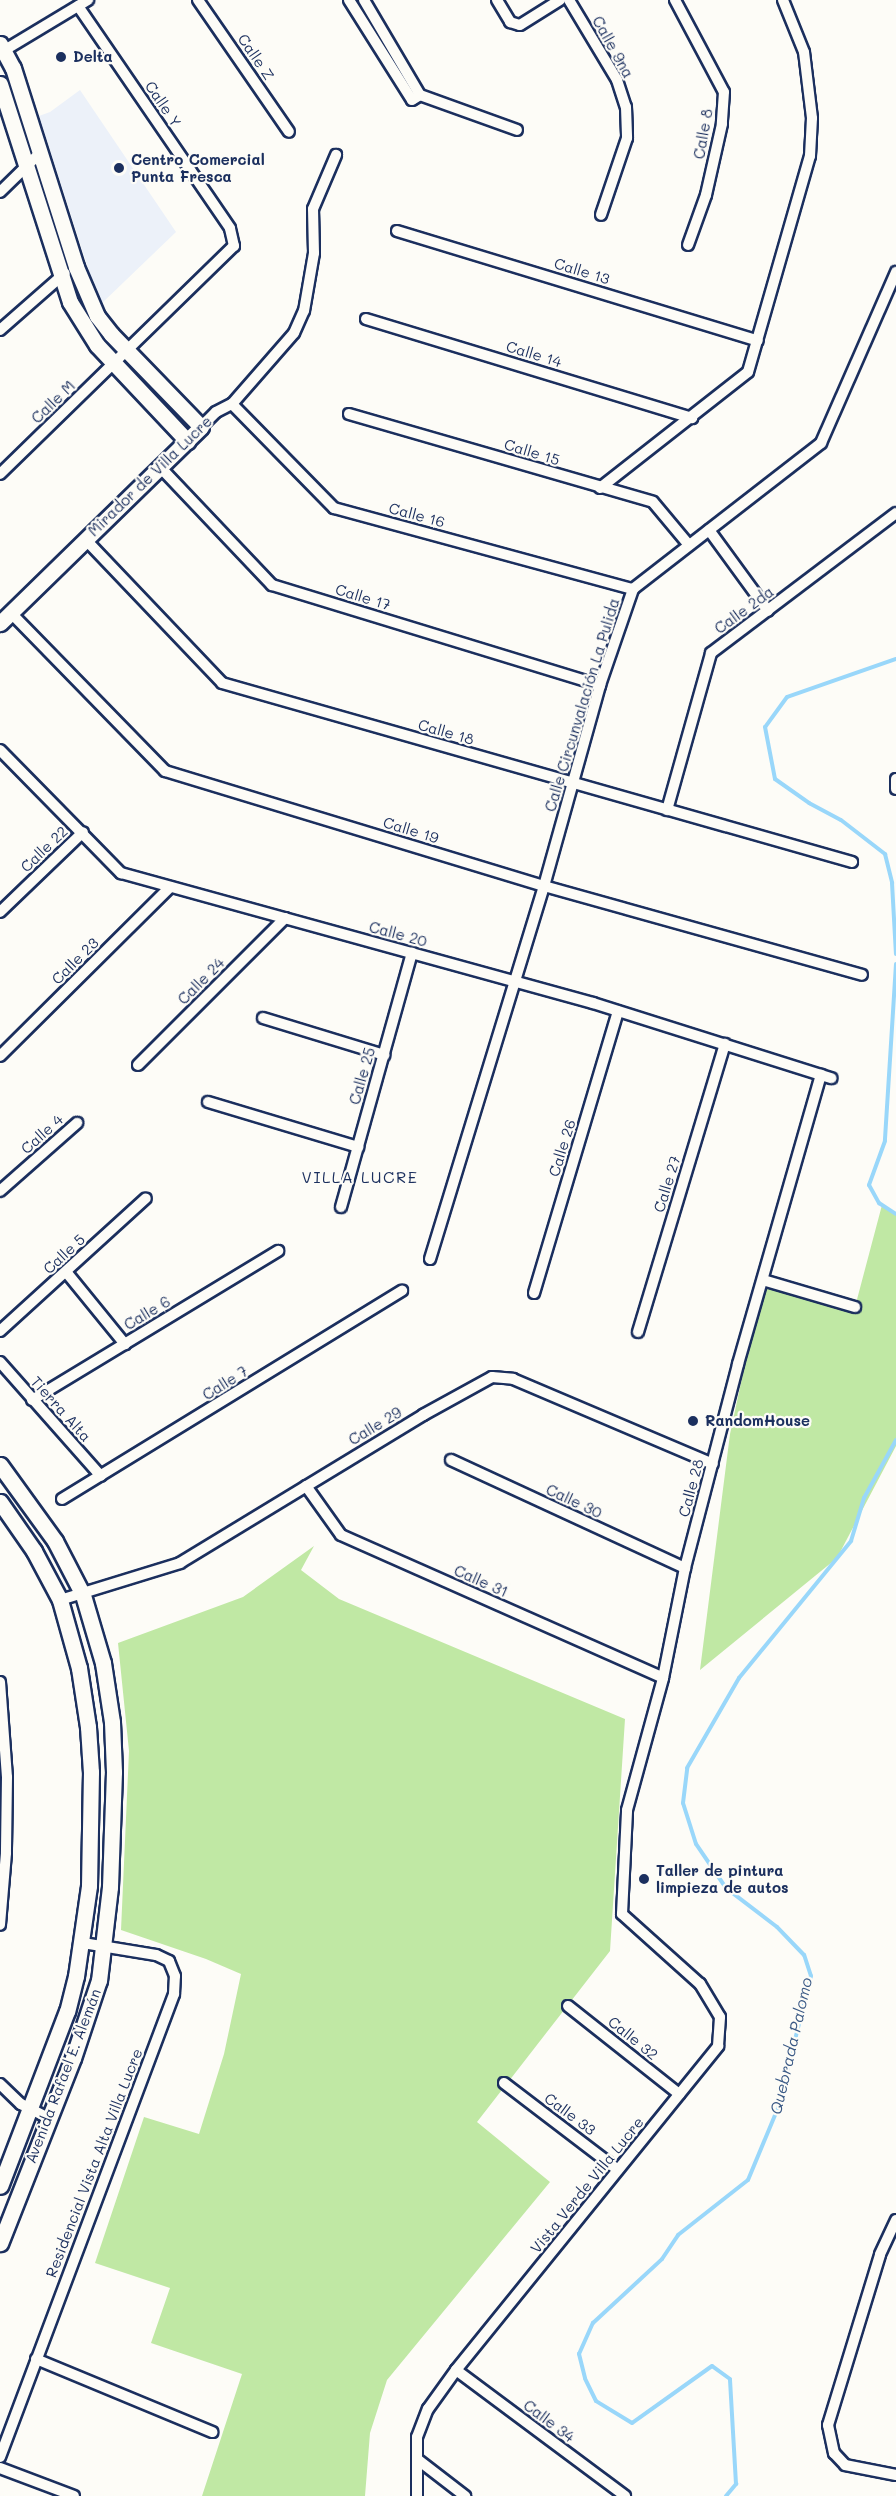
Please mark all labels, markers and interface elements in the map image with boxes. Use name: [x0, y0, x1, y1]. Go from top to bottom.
street label: Calle 9na: [589, 13, 637, 81]
street label: Calle Z: [234, 31, 278, 83]
place label: Delta: [73, 48, 113, 66]
marker: Delta: [54, 50, 68, 64]
street label: Calle Y: [141, 78, 185, 130]
street label: Calle 8: [690, 107, 716, 161]
place label: Centro Comercial Punta Fresca: [131, 150, 265, 185]
marker: Centro Comercial Punta Fresca: [112, 161, 126, 175]
street label: Calle 13: [552, 254, 612, 288]
street label: Calle 14: [504, 337, 564, 371]
street label: Calle M: [27, 377, 79, 427]
street label: Mirador de Villa Lucre: [84, 412, 216, 540]
street label: Calle 15: [502, 435, 562, 469]
street label: Calle 16: [387, 499, 447, 531]
street label: Calle 17: [333, 580, 393, 614]
street label: Calle 2da: [711, 582, 777, 638]
street label: Calle Circunvalación La Pulida: [541, 596, 623, 814]
street label: Calle 18: [416, 715, 476, 749]
street label: Calle 19: [381, 813, 441, 847]
street label: Calle 22: [17, 822, 71, 876]
street label: Calle 20: [367, 918, 429, 950]
street label: Calle 23: [48, 934, 102, 988]
street label: Calle 24: [174, 954, 228, 1008]
street label: Calle 25: [345, 1045, 379, 1107]
street label: Calle 4: [17, 1110, 67, 1158]
street label: Calle 26: [545, 1117, 579, 1179]
street label: Calle 27: [650, 1153, 684, 1215]
district label: VILLA LUCRE: [302, 1167, 418, 1187]
street label: Calle 5: [39, 1230, 89, 1278]
street label: Calle 6: [121, 1292, 173, 1334]
street label: Calle 7: [199, 1362, 251, 1404]
street label: Tierra Alta: [27, 1373, 95, 1445]
street label: Calle 29: [345, 1403, 405, 1449]
place label: RandomHouse: [705, 1412, 810, 1430]
marker: RandomHouse: [686, 1414, 700, 1428]
street label: Calle 28: [675, 1457, 707, 1519]
street label: Calle 30: [543, 1480, 605, 1522]
street label: Calle 31: [451, 1561, 511, 1601]
place label: Taller de pintura limpieza de autos: [656, 1861, 789, 1896]
marker: Taller de pintura limpieza de autos: [637, 1872, 651, 1886]
water label: Quebrada Palomo: [766, 1976, 816, 2116]
street label: Avenida Rafael E. Alemán: [21, 1986, 105, 2166]
street label: Calle 32: [604, 2012, 662, 2064]
street label: Residencial Vista Alta Villa Lucre: [42, 2046, 146, 2280]
street label: Calle 33: [541, 2089, 599, 2139]
street label: Vista Verde Villa Lucre: [527, 2113, 647, 2257]
street label: Calle 34: [520, 2396, 578, 2446]

